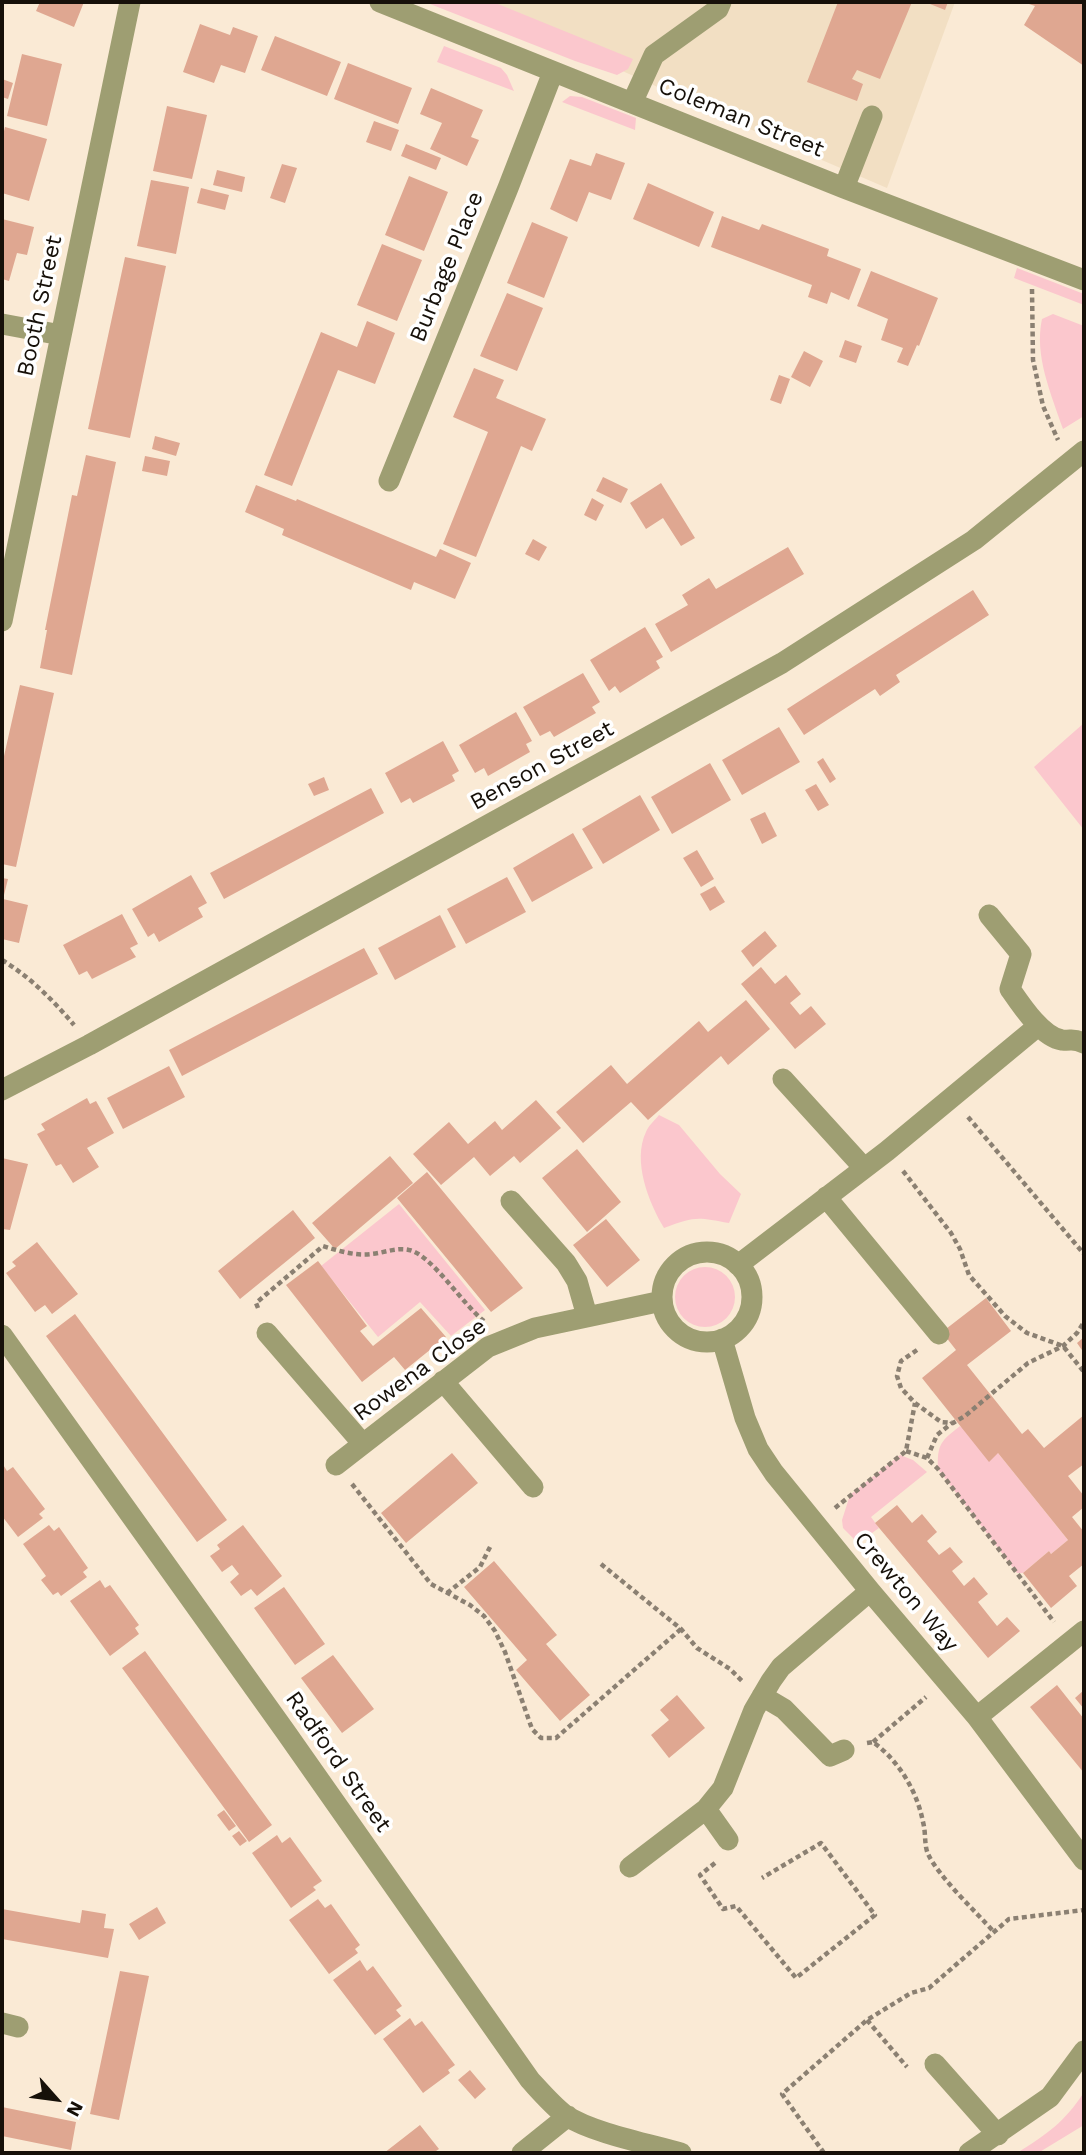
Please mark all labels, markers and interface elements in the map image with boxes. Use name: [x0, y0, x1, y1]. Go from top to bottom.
street label: Coleman Street: [654, 72, 828, 164]
street label: Burbage Place: [404, 188, 490, 346]
street label: Booth Street: [12, 233, 68, 379]
street label: Benson Street: [465, 715, 619, 817]
street label: Rowena Close: [348, 1313, 492, 1427]
street label: Crewton Way: [848, 1526, 964, 1658]
street label: Radford Street: [279, 1686, 397, 1838]
north arrow: [21, 2064, 91, 2134]
text: N: [62, 2097, 88, 2121]

